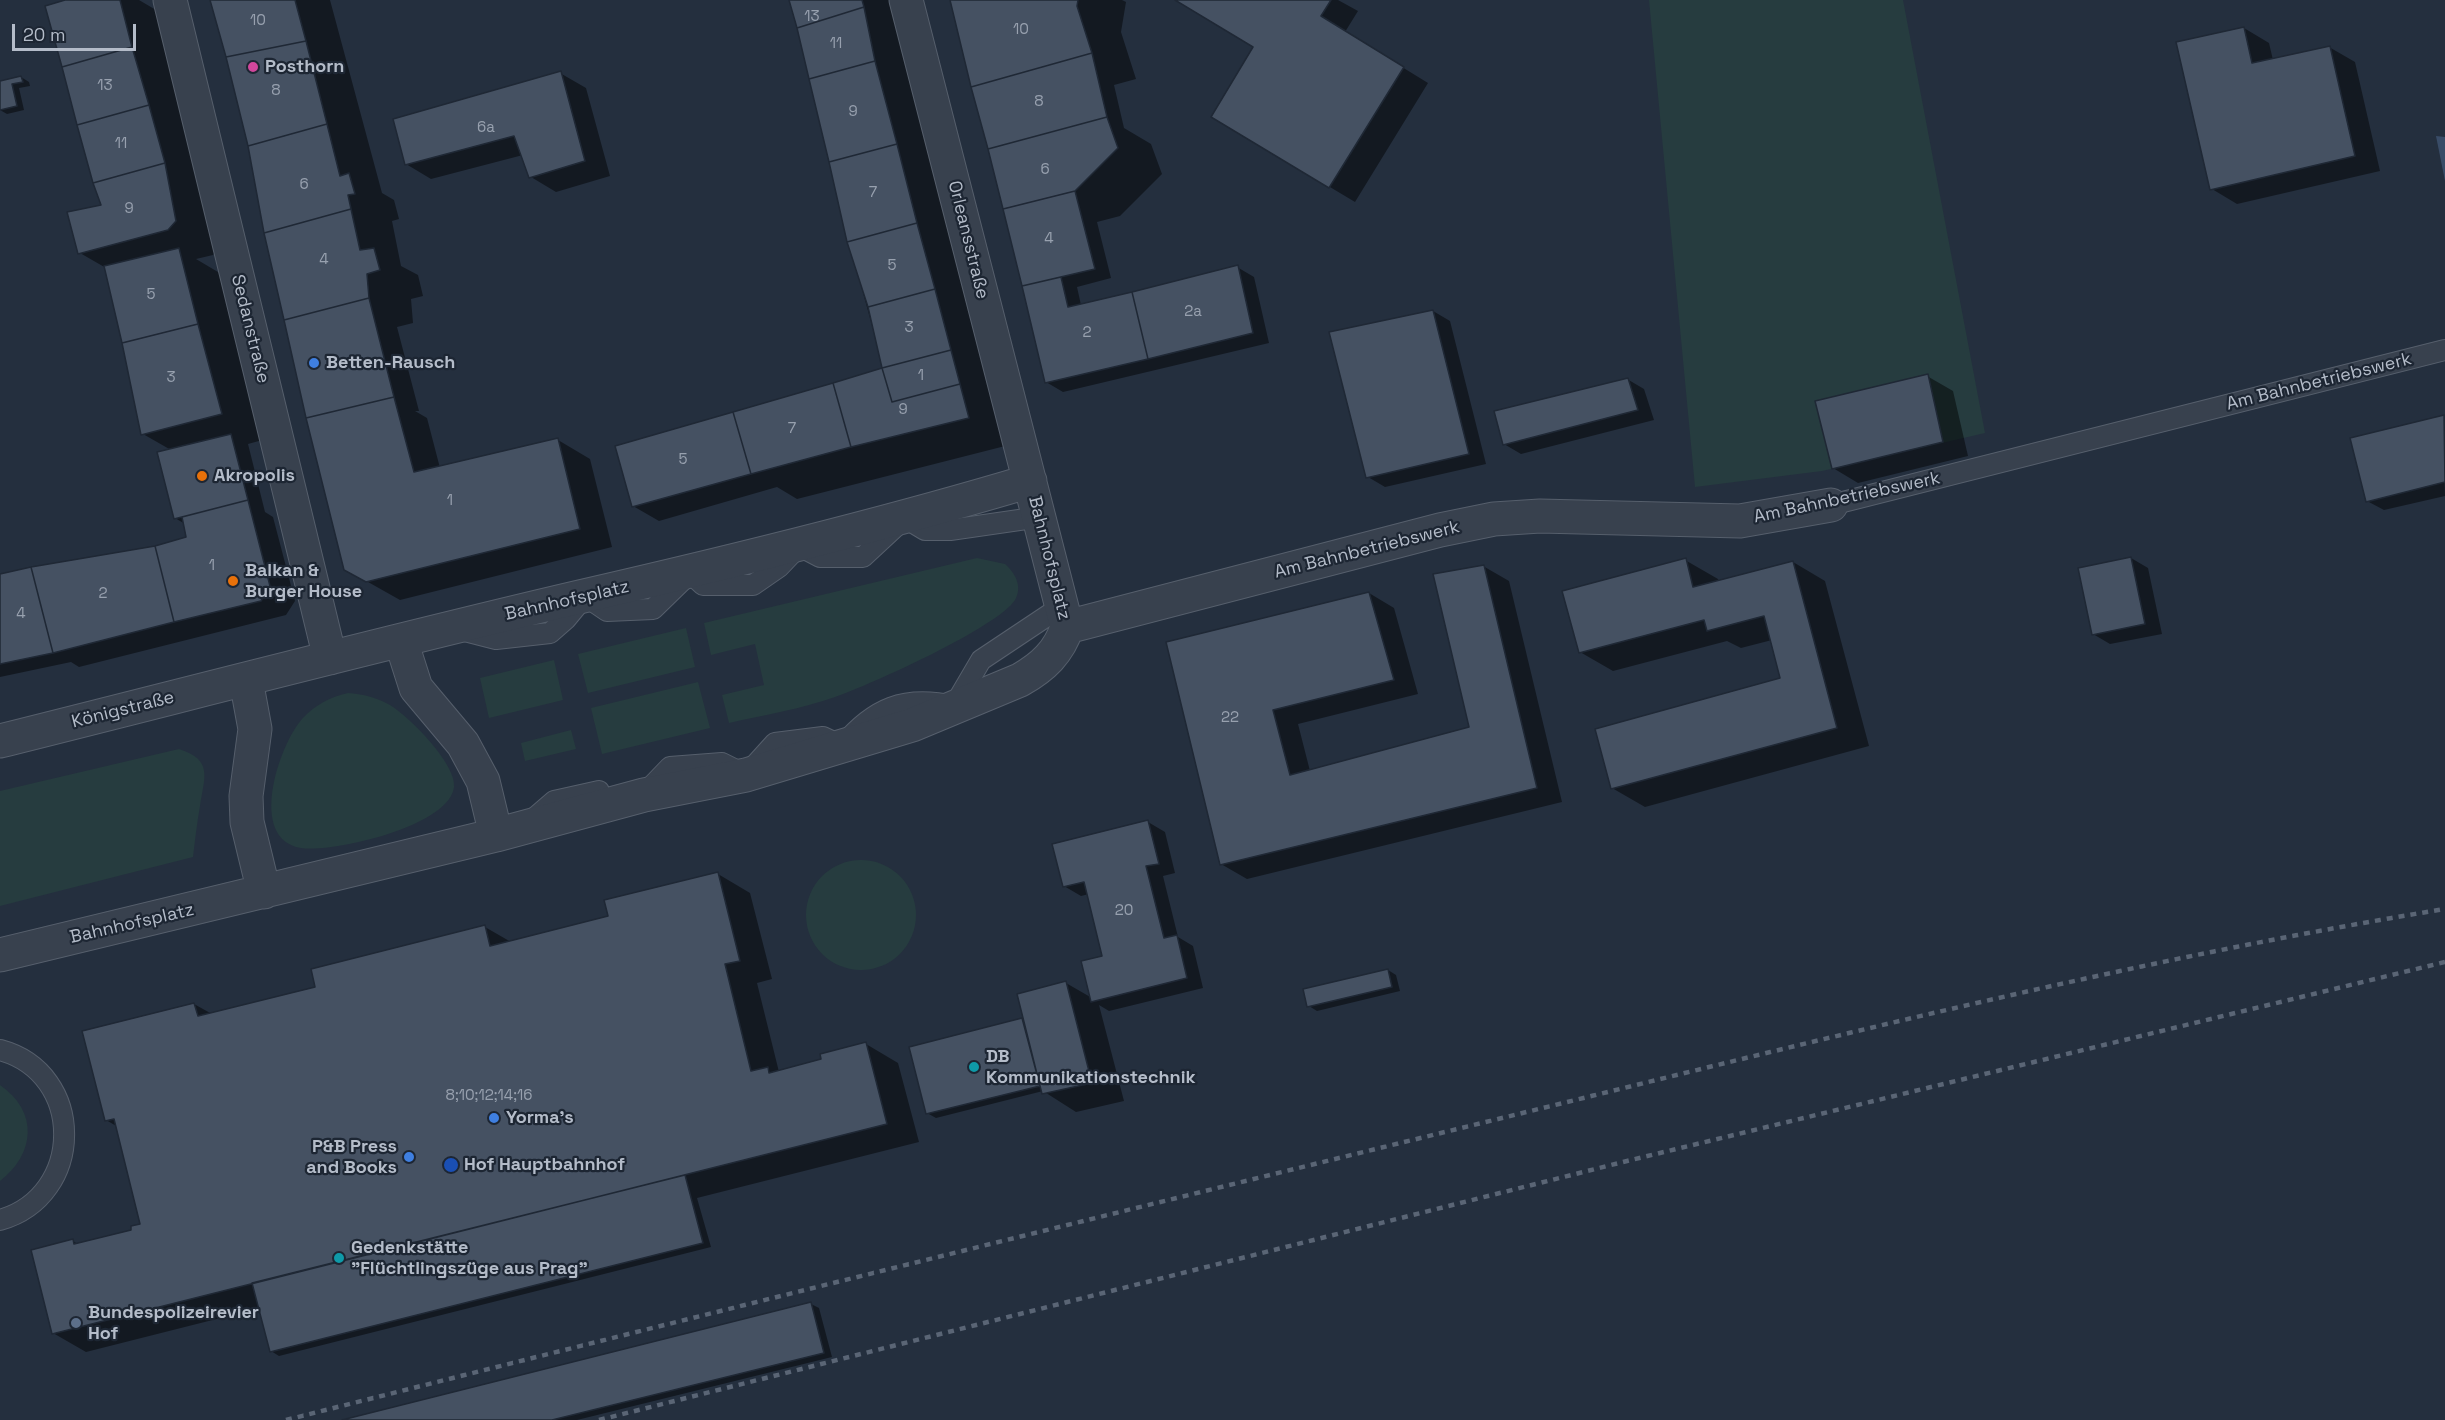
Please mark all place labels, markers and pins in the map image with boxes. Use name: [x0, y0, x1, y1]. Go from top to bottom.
place label: Posthorn: [265, 56, 344, 78]
marker: Posthorn: [246, 60, 260, 74]
place label: Betten-Rausch: [326, 352, 455, 374]
marker: Betten-Rausch: [307, 356, 321, 370]
place label: Akropolis: [214, 465, 295, 487]
marker: Akropolis: [195, 469, 209, 483]
place label: Balkan & Burger House: [245, 560, 362, 602]
marker: Balkan & Burger House: [226, 574, 240, 588]
place label: DB Kommunikationstechnik: [986, 1046, 1196, 1088]
marker: DB Kommunikationstechnik: [967, 1060, 981, 1074]
place label: Yorma's: [506, 1107, 574, 1129]
marker: Yorma's: [487, 1111, 501, 1125]
place label: P&B Press and Books: [306, 1136, 397, 1178]
marker: P&B Press and Books: [402, 1150, 416, 1164]
place label: Hof Hauptbahnhof: [464, 1154, 625, 1176]
marker: Hof Hauptbahnhof: [442, 1156, 460, 1174]
place label: Gedenkstätte "Flüchtlingszüge aus Prag": [351, 1237, 588, 1280]
marker: Gedenkstätte "Flüchtlingszüge aus Prag": [332, 1251, 346, 1265]
place label: Bundespolizeirevier Hof: [88, 1302, 259, 1344]
marker: Bundespolizeirevier Hof: [69, 1316, 83, 1330]

